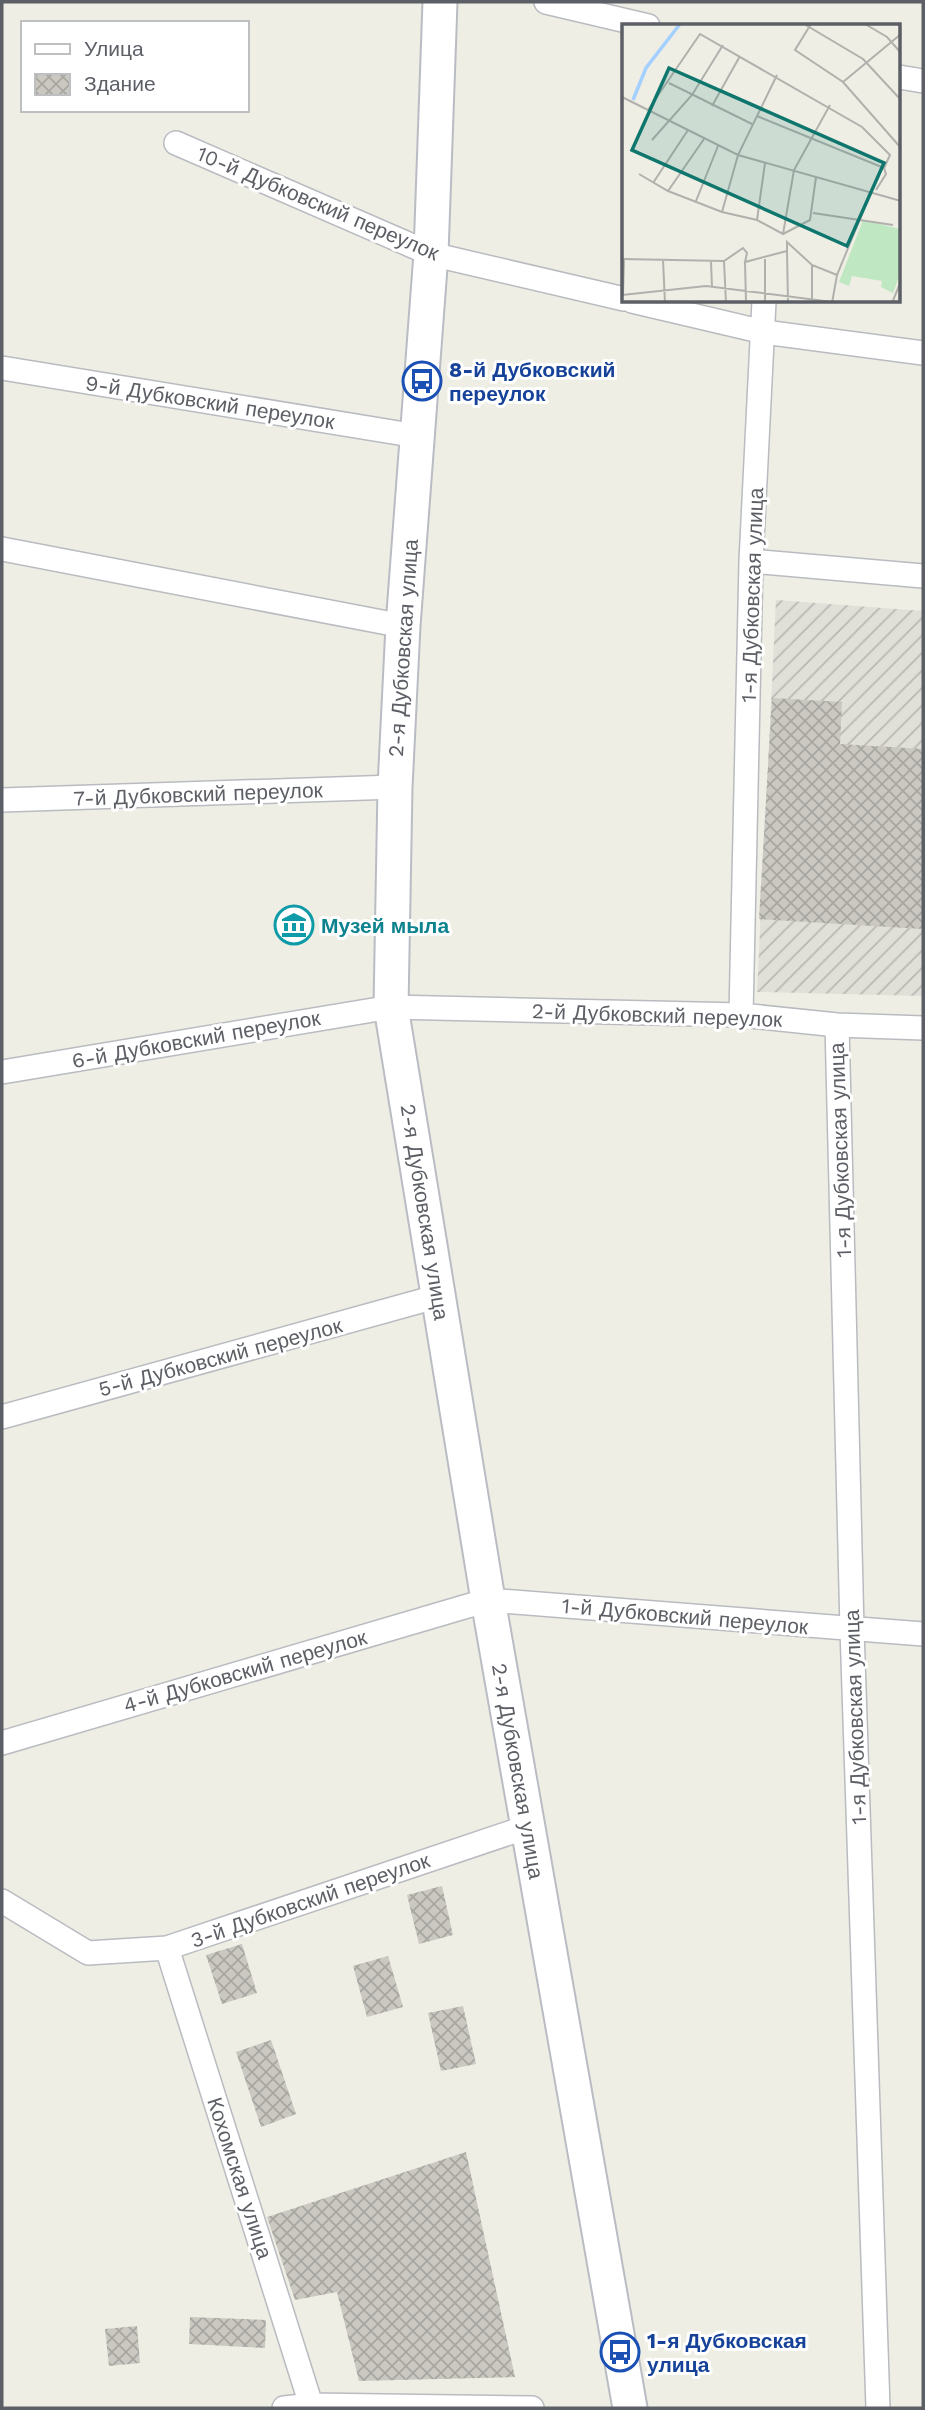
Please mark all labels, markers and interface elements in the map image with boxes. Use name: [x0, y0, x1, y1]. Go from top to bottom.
legend: [21, 21, 248, 112]
inset map: [622, 24, 900, 303]
text: Улица: [84, 36, 144, 61]
text: Здание: [84, 71, 156, 96]
street label: 10-й Дубковский переулок: [193, 141, 443, 266]
place label: 8-й Дубковский переулок: [449, 357, 616, 406]
bus stop icon: 8-й Дубковский переулок: [401, 360, 443, 402]
street label: 9-й Дубковский переулок: [84, 370, 337, 434]
street label: 1-я Дубковская улица: [736, 487, 768, 703]
street label: 2-я Дубковская улица: [383, 538, 423, 758]
street label: 7-й Дубковский переулок: [73, 777, 324, 811]
museum icon: Музей мыла: [273, 904, 315, 946]
place label: Музей мыла: [321, 913, 449, 938]
street label: 2-й Дубковский переулок: [531, 998, 784, 1032]
street label: 6-й Дубковский переулок: [70, 1005, 323, 1073]
street label: 1-я Дубковская улица: [824, 1042, 856, 1258]
street label: 2-я Дубковская улица: [396, 1102, 454, 1322]
street label: 5-й Дубковский переулок: [95, 1312, 345, 1402]
street label: 1-й Дубковский переулок: [561, 1593, 810, 1639]
street label: 1-я Дубковская улица: [839, 1609, 871, 1825]
street label: 4-й Дубковский переулок: [121, 1624, 370, 1718]
street label: 2-я Дубковская улица: [487, 1661, 549, 1881]
street label: 3-й Дубковский переулок: [187, 1847, 434, 1953]
street label: Кохомская улица: [202, 2094, 278, 2262]
place label: 1-я Дубковская улица: [647, 2328, 807, 2377]
bus stop icon: 1-я Дубковская улица: [599, 2331, 641, 2373]

